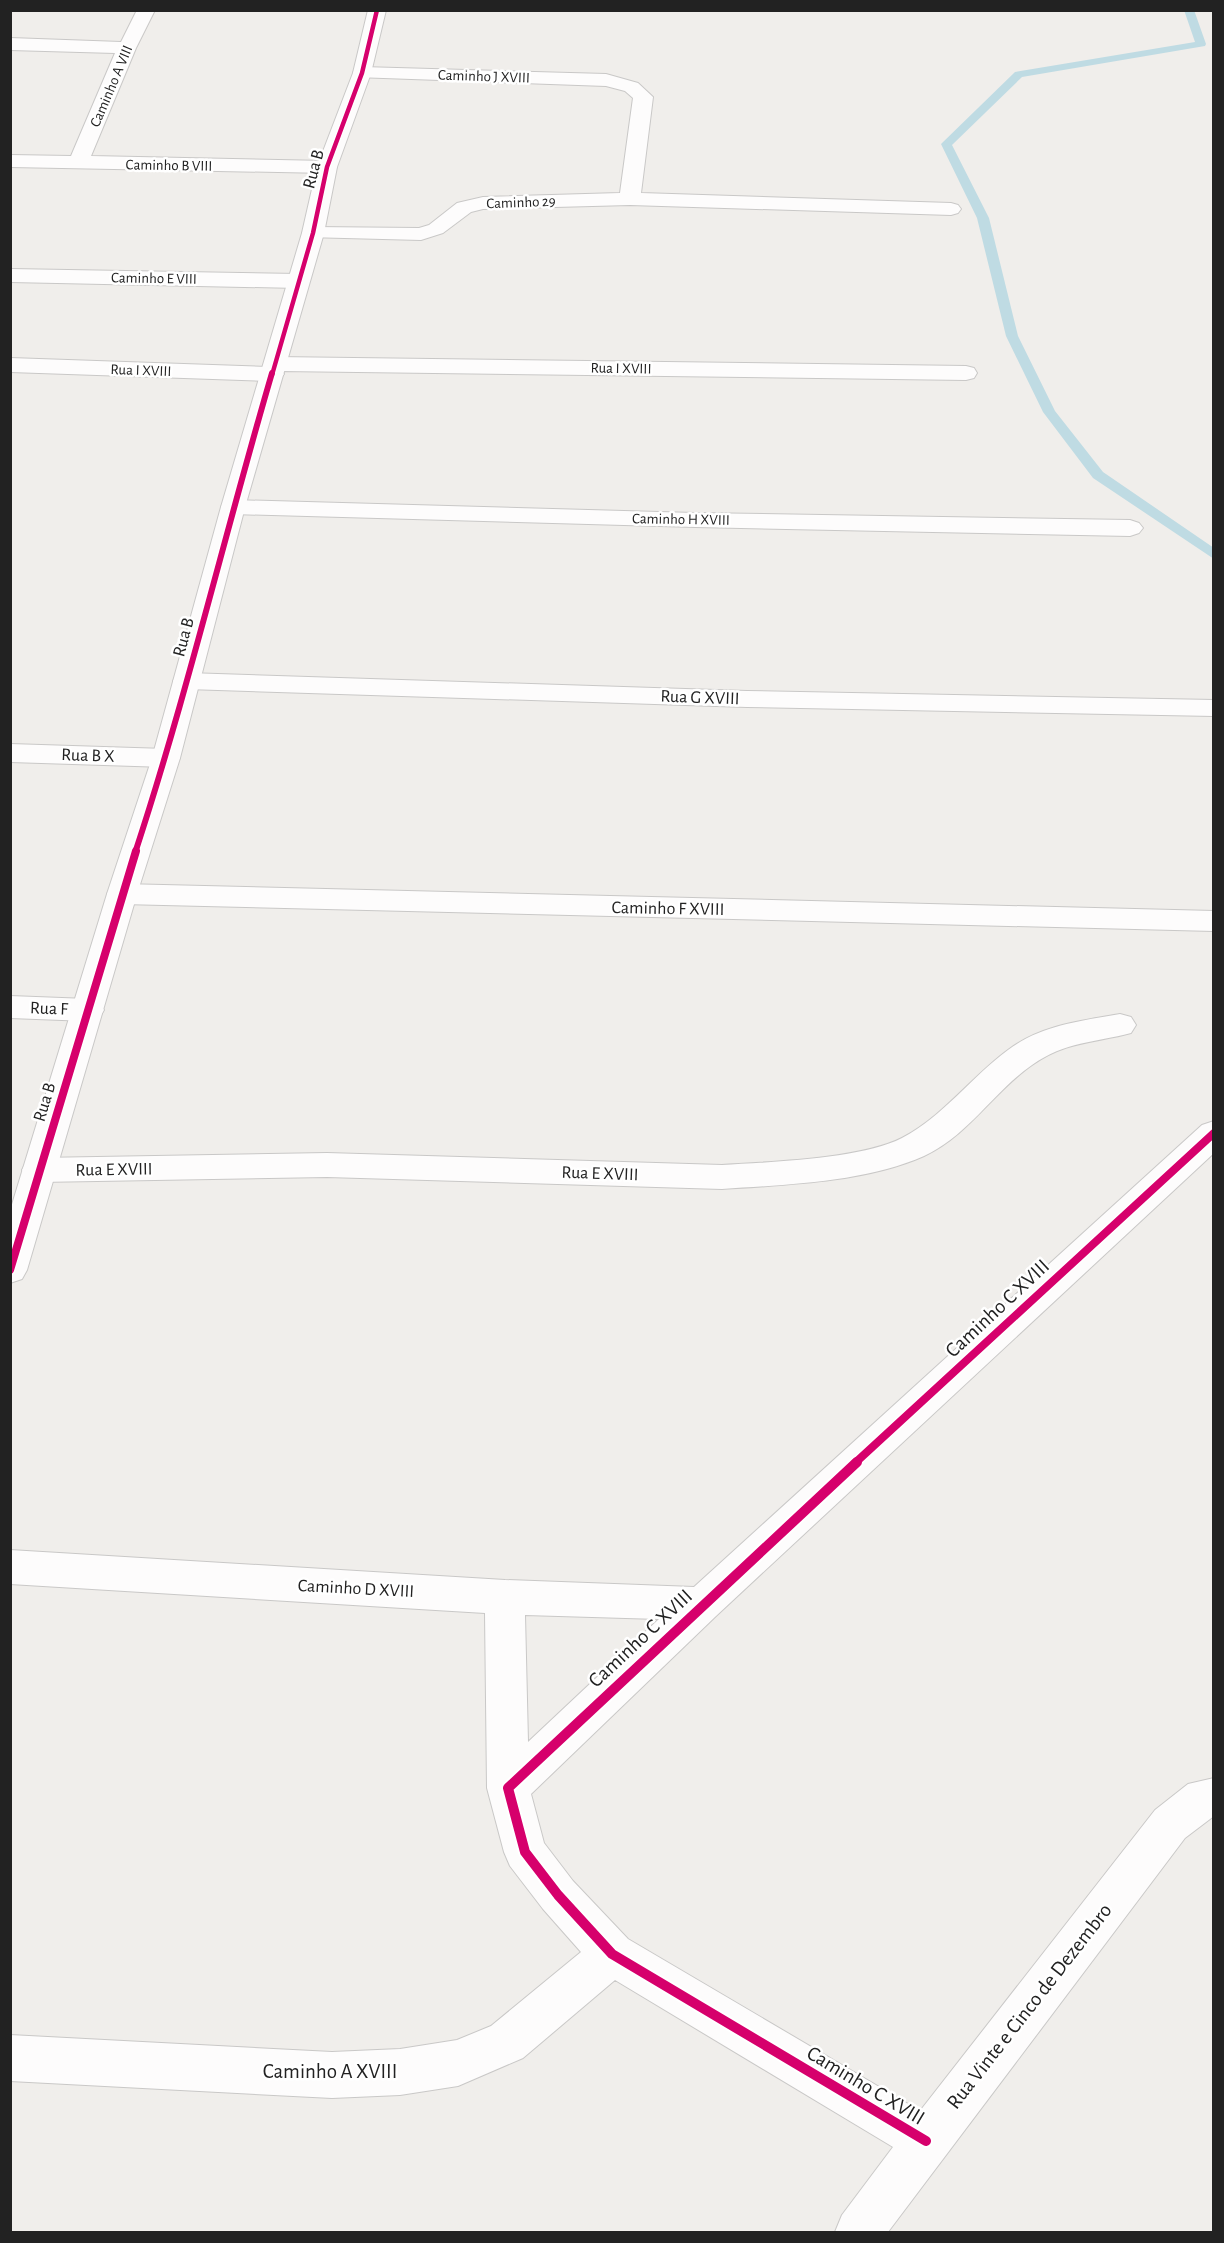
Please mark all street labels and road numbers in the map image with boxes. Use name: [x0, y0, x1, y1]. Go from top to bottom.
street label: Caminho A VIII: [88, 43, 135, 129]
street label: Caminho J XVIII: [438, 67, 530, 86]
street label: Rua B: [300, 148, 328, 191]
street label: Caminho B VIII: [126, 157, 212, 174]
street label: Caminho 29: [486, 194, 556, 211]
street label: Caminho E VIII: [111, 270, 197, 287]
street label: Rua I XVIII: [590, 360, 652, 377]
street label: Rua I XVIII: [110, 362, 172, 379]
street label: Caminho H XVIII: [632, 511, 730, 528]
street label: Rua B: [170, 616, 198, 659]
street label: Rua G XVIII: [660, 688, 740, 708]
street label: Rua B X: [61, 746, 115, 766]
street label: Caminho F XVIII: [611, 899, 725, 919]
street label: Rua F: [30, 999, 68, 1019]
street label: Rua B: [31, 1081, 59, 1124]
street label: Rua E XVIII: [75, 1160, 153, 1180]
street label: Rua E XVIII: [561, 1164, 639, 1184]
street label: Caminho C XVIII: [941, 1255, 1053, 1362]
street label: Caminho D XVIII: [297, 1577, 415, 1601]
street label: Caminho C XVIII: [584, 1585, 696, 1692]
street label: Rua Vinte e Cinco de Dezembro: [943, 1900, 1116, 2113]
street label: Caminho C XVIII: [803, 2042, 928, 2129]
street label: Caminho A XVIII: [263, 2061, 397, 2082]

